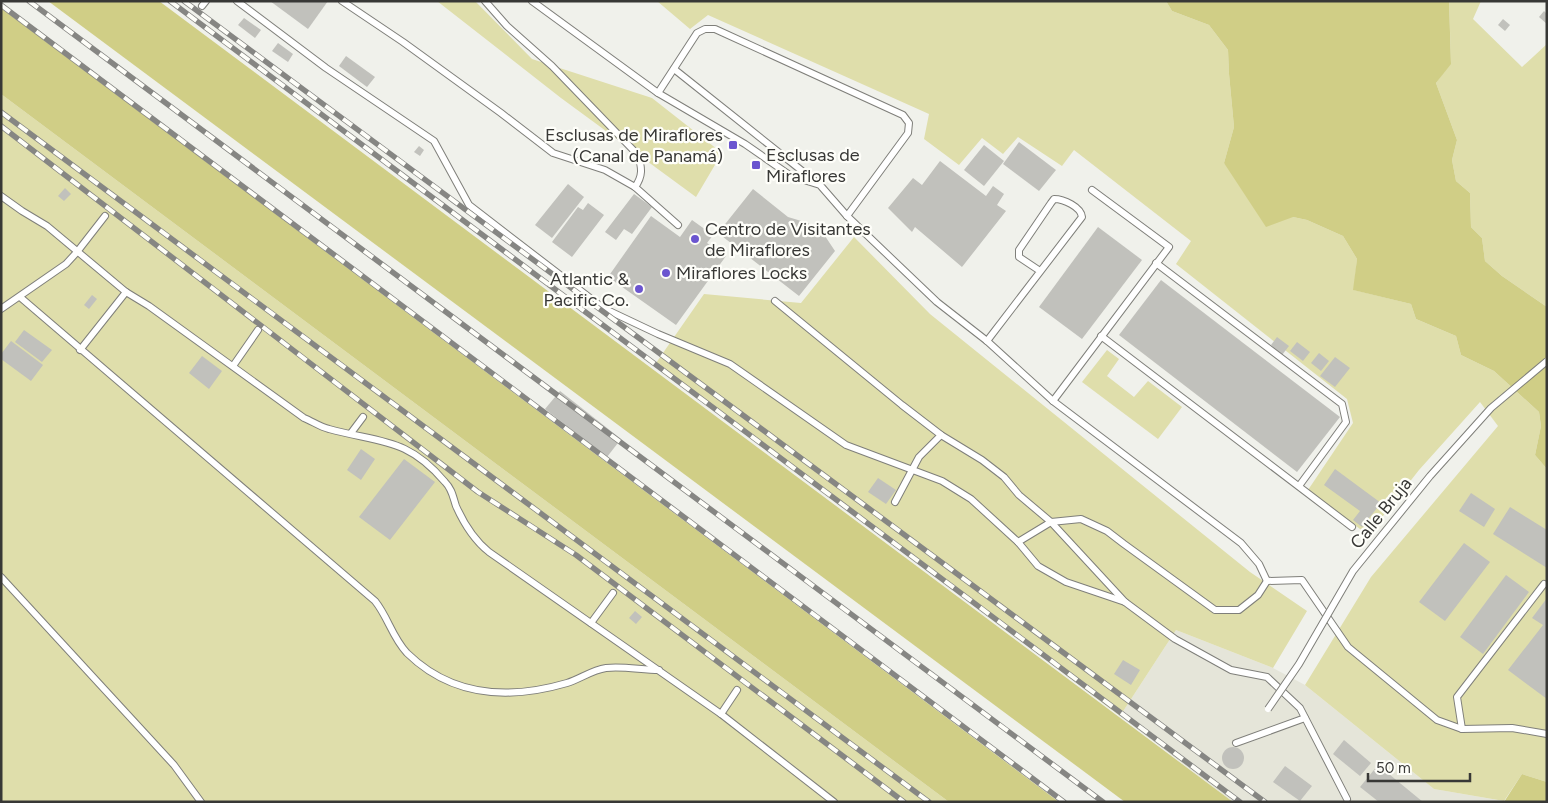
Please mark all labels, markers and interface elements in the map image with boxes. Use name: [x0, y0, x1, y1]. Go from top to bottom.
place label: Esclusas de Miraflores (Canal de Panamá): [545, 124, 723, 167]
marker: Esclusas de Miraflores (Canal de Panamá): [727, 139, 739, 151]
place label: Esclusas de Miraflores: [766, 144, 860, 187]
marker: Esclusas de Miraflores: [750, 159, 762, 171]
place label: Centro de Visitantes de Miraflores: [705, 218, 871, 261]
marker: Centro de Visitantes de Miraflores: [689, 233, 701, 245]
place label: Miraflores Locks: [676, 262, 807, 284]
marker: Miraflores Locks: [660, 267, 672, 279]
place label: Atlantic & Pacific Co.: [544, 268, 629, 311]
marker: Atlantic & Pacific Co.: [633, 283, 645, 295]
street label: Calle Bruja: [1346, 473, 1416, 553]
scale bar: [1368, 750, 1470, 782]
text: 50 m: [1376, 759, 1411, 777]

